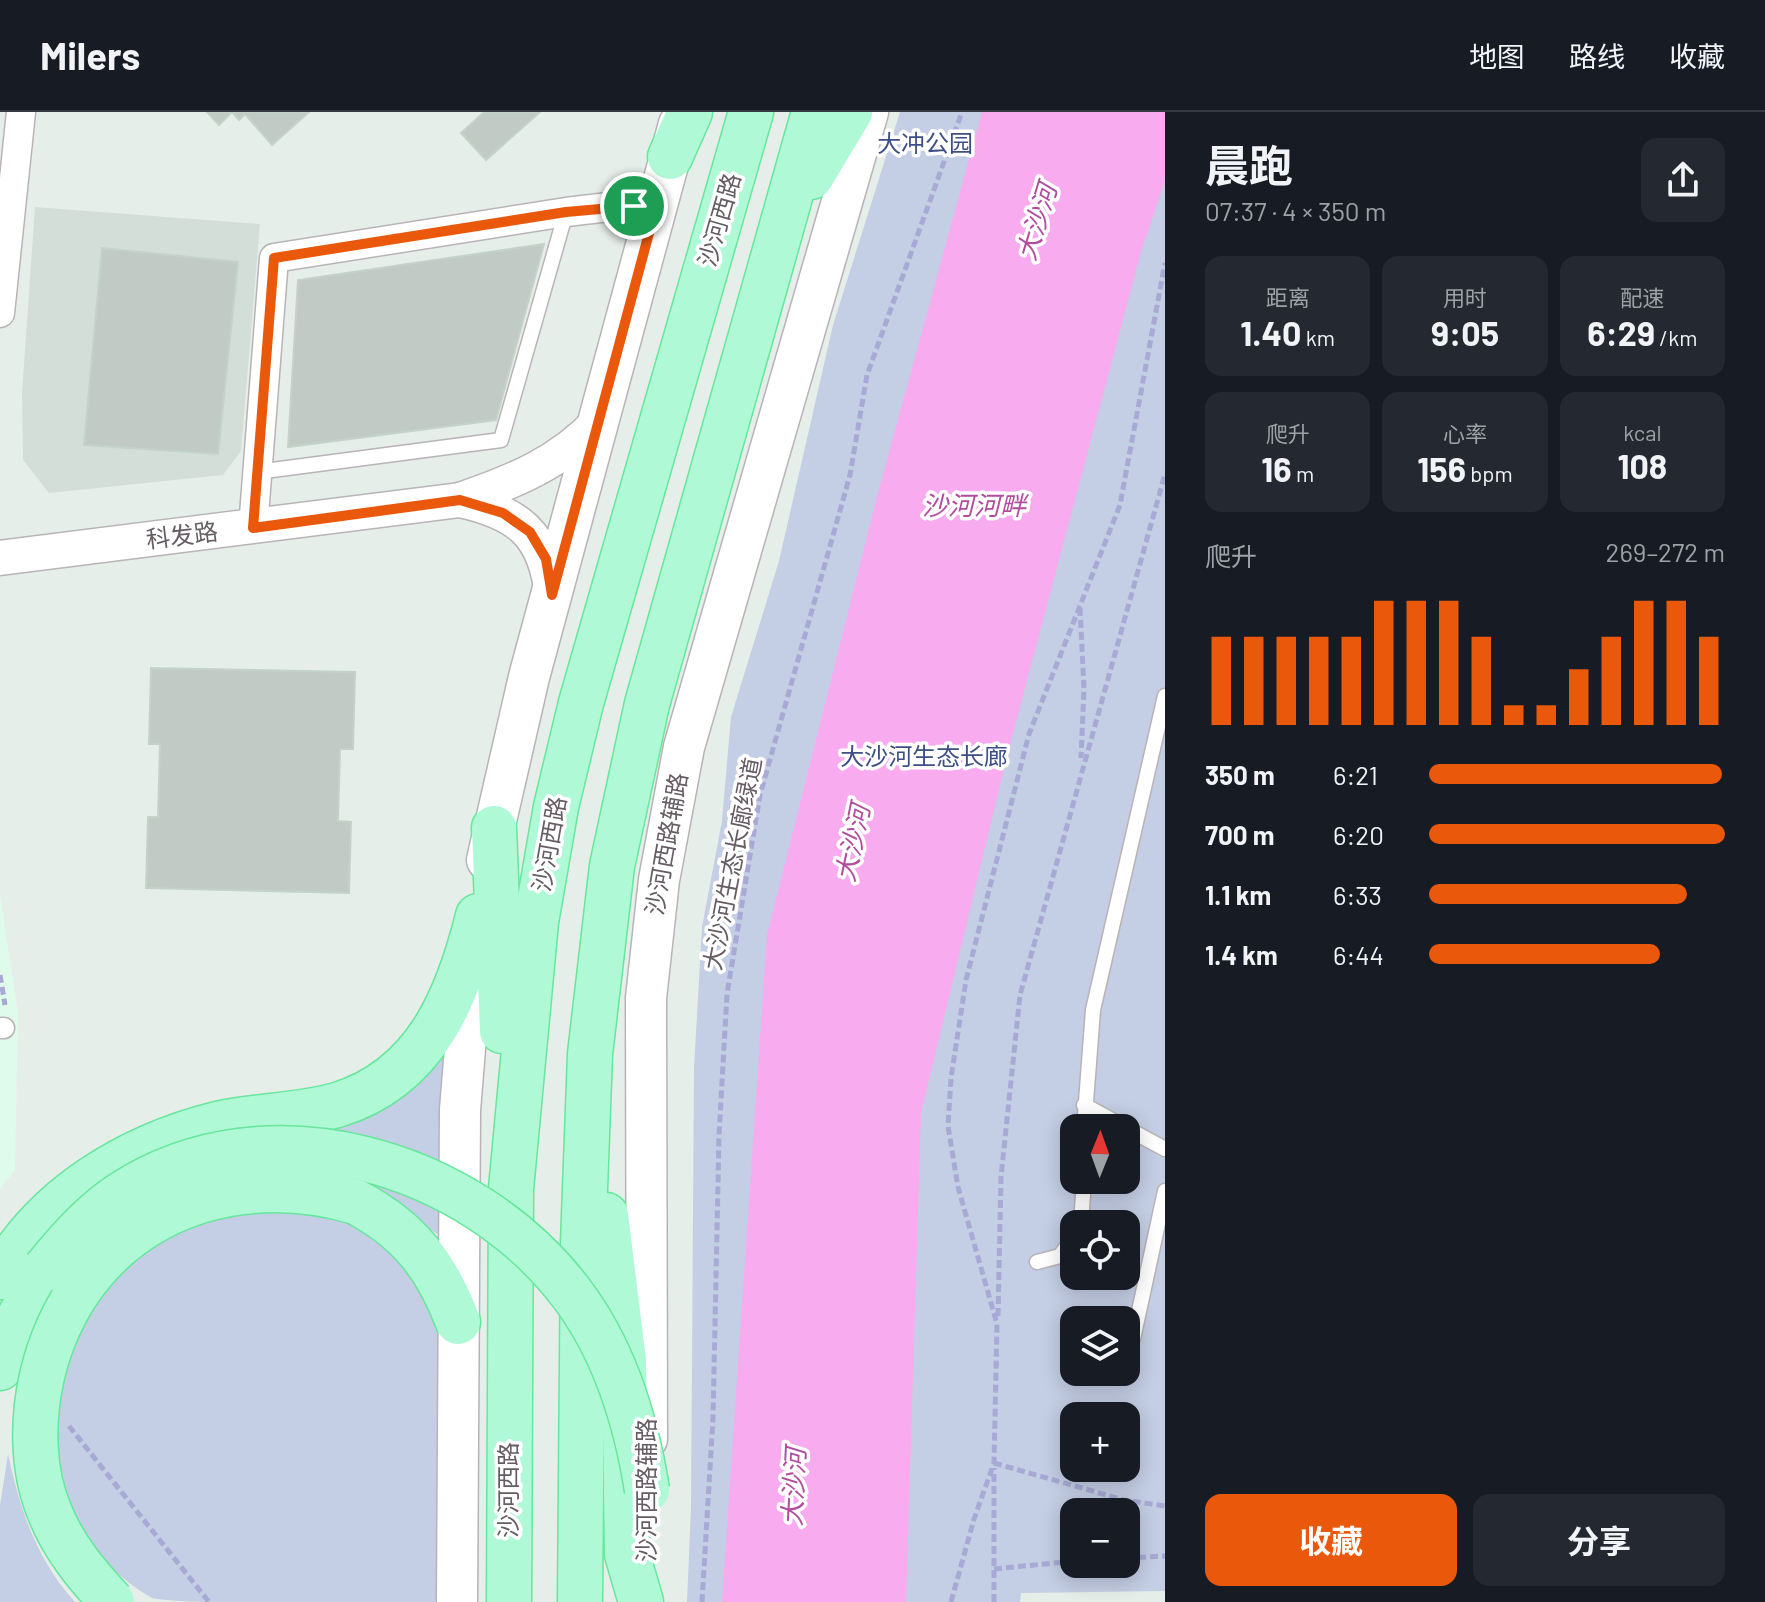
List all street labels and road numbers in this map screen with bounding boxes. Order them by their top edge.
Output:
street label: 沙河西路 [691,169,746,270]
street label: 科发路 [144,516,219,553]
street label: 大沙河生态长廊绿道 [697,755,766,972]
street label: 沙河西路辅路 [639,770,692,917]
street label: 沙河西路 [526,794,571,894]
street label: 沙河西路辅路 [631,1418,660,1562]
street label: 沙河西路 [493,1442,522,1538]

